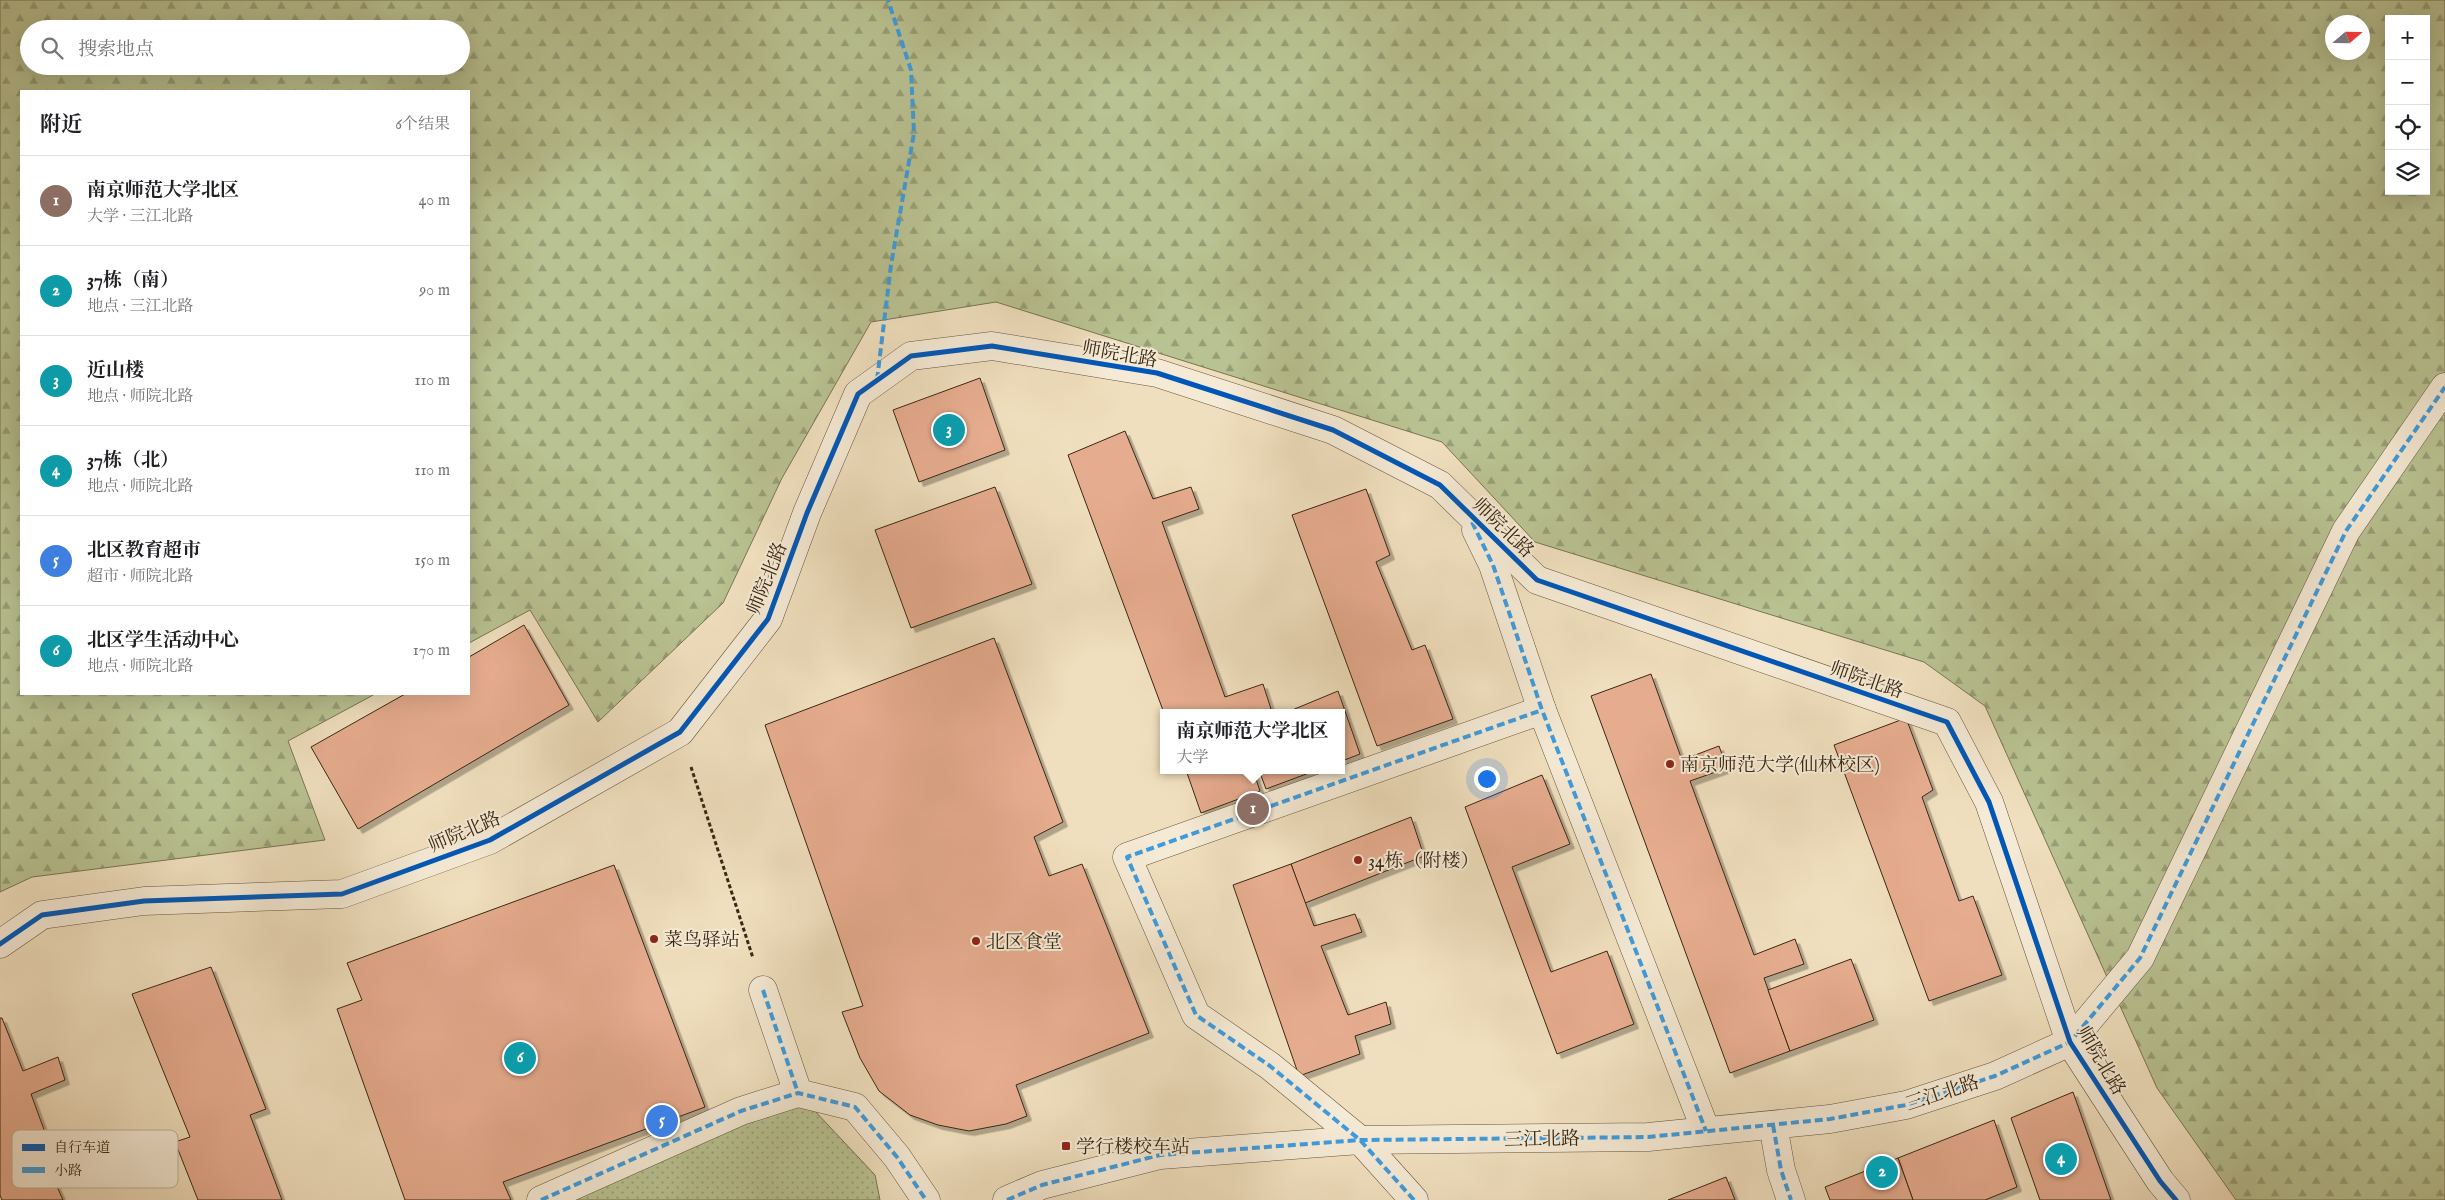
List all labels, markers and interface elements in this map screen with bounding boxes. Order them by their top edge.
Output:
north arrow [2325,15,2370,60]
map controls [2385,15,2430,195]
button: + [2385,15,2430,60]
search box [20,20,470,75]
icon: search [38,34,66,62]
text: 搜索地点 [78,38,154,62]
button: − [2385,60,2430,105]
button: locate [2385,105,2430,150]
text: 附近 [40,112,82,139]
text: 6个结果 [395,115,450,135]
button: layers [2385,150,2430,195]
text: 南京师范大学北区 [87,179,239,203]
text: 1 [53,191,59,211]
text: 40 m [418,191,450,211]
text: 大学 · 三江北路 [87,207,194,227]
text: 37栋（南） [87,269,179,293]
text: 2 [52,281,60,301]
text: 90 m [419,281,450,301]
text: 地点 · 三江北路 [87,297,194,317]
street label: 师院北路 [1080,337,1159,373]
text: 近山楼 [87,359,144,383]
text: 3 [53,371,59,391]
text: 110 m [414,371,450,391]
text: 地点 · 师院北路 [87,387,194,407]
pin: 3 [933,411,965,449]
text: 37栋（北） [87,449,179,473]
text: 4 [52,461,60,481]
text: 110 m [414,461,450,481]
text: 地点 · 师院北路 [87,477,194,497]
street label: 师院北路 [1467,493,1538,563]
text: 北区教育超市 [87,539,201,563]
street label: 师院北路 [742,539,793,618]
text: 5 [53,551,59,571]
text: 150 m [415,551,450,571]
text: 超市 · 师院北路 [87,567,194,587]
text: 北区学生活动中心 [87,629,239,653]
text: 6 [53,641,59,661]
text: 170 m [413,641,450,661]
text: 地点 · 师院北路 [87,657,194,677]
street label: 师院北路 [1827,657,1906,705]
popup [1160,709,1345,774]
text: 南京师范大学北区 [1176,720,1329,744]
text: 大学 [1176,748,1209,768]
place label: 南京师范大学(仙林校区) [1680,754,1880,778]
marker: 南京师范大学(仙林校区) [1664,758,1676,770]
your location [1474,766,1500,792]
pin: 1 [1237,790,1269,828]
street label: 师院北路 [425,807,504,859]
place label: 34栋（附楼） [1368,850,1479,874]
marker: 34栋（附楼） [1352,854,1364,866]
place label: 菜鸟驿站 [664,929,740,953]
place label: 北区食堂 [986,931,1062,955]
marker: 菜鸟驿站 [648,933,660,945]
marker: 北区食堂 [970,935,982,947]
street label: 师院北路 [2070,1022,2130,1100]
pin: 6 [504,1039,536,1077]
street label: 三江北路 [1903,1071,1982,1117]
pin: 5 [646,1102,678,1140]
street label: 三江北路 [1504,1127,1580,1153]
legend [12,1130,178,1188]
place label: 学行楼校车站 [1076,1136,1190,1160]
text: 自行车道 [54,1139,110,1157]
marker: 学行楼校车站 [1060,1140,1072,1152]
pin: 4 [2045,1140,2077,1178]
pin: 2 [1866,1153,1898,1191]
text: 小路 [54,1162,82,1180]

